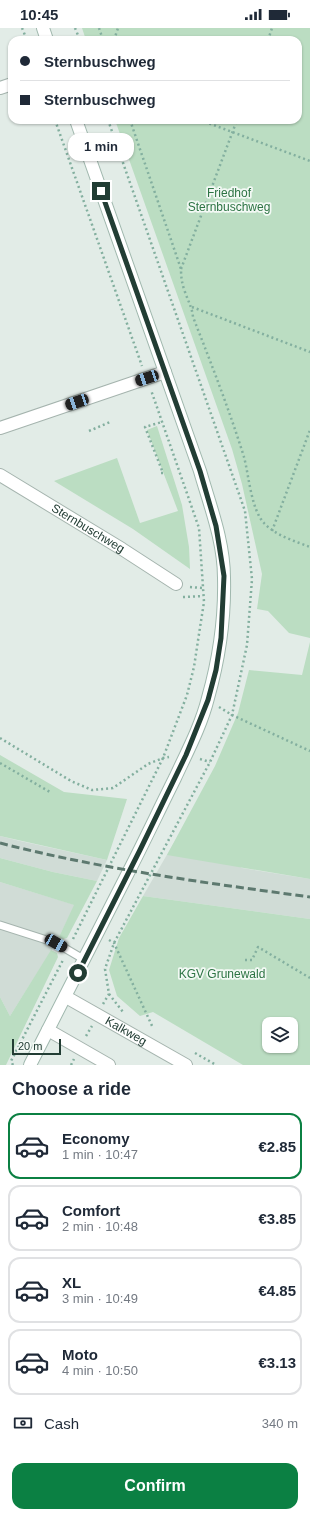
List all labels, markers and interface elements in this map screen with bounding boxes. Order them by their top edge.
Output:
text: 10:45 [20,6,58,23]
text: Sternbuschweg [44,53,156,70]
text: Sternbuschweg [44,91,156,108]
callout: 1 min [68,133,134,161]
text: 1 min [84,139,118,154]
route end [92,182,110,200]
park label: Friedhof Sternbuschweg [188,186,270,214]
car [134,369,160,387]
car [64,392,90,412]
street label: Sternbuschweg [49,501,127,556]
car [43,932,69,954]
route start [69,964,87,982]
park label: KGV Grunewald [179,967,265,981]
street label: Kalkweg [103,1014,149,1048]
map controls [262,1017,298,1053]
button: layers [262,1017,298,1053]
scale bar [12,1037,61,1056]
text: 20 m [18,1040,42,1052]
text: Choose a ride [12,1079,131,1099]
icon: car [14,1128,50,1164]
text: Economy [62,1130,130,1147]
text: €2.85 [258,1138,296,1155]
text: 1 min · 10:47 [62,1147,138,1162]
icon: car [14,1200,50,1236]
text: Comfort [62,1202,120,1219]
text: €3.85 [258,1210,296,1227]
text: 2 min · 10:48 [62,1219,138,1234]
icon: car [14,1272,50,1308]
text: XL [62,1274,81,1291]
text: €4.85 [258,1282,296,1299]
text: 3 min · 10:49 [62,1291,138,1306]
icon: car [14,1344,50,1380]
text: Moto [62,1346,98,1363]
text: €3.13 [258,1354,296,1371]
text: 4 min · 10:50 [62,1363,138,1378]
icon: cash [12,1412,34,1434]
text: Cash [44,1415,79,1432]
text: 340 m [262,1416,298,1431]
button: Confirm [12,1463,298,1509]

